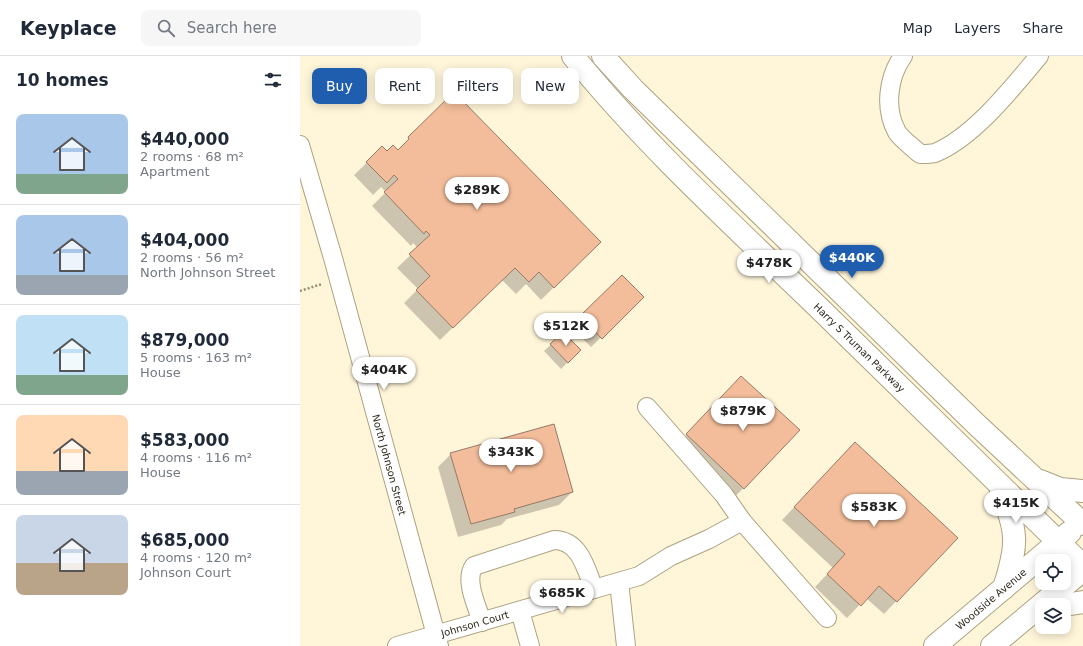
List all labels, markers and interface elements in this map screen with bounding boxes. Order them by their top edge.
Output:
search box [141,10,421,46]
text: Keyplace [20,17,117,39]
icon: search [155,17,177,39]
text: Search here [187,19,277,37]
text: Map [903,20,932,36]
text: Layers [954,20,1001,36]
text: Share [1023,20,1063,36]
chip: Buy [312,68,367,104]
chip: Rent [375,68,435,104]
chip: Filters [443,68,513,104]
chip: New [521,68,579,104]
icon: filters [262,69,284,91]
text: 10 homes [16,70,109,90]
text: $440,000 [140,129,229,149]
icon: home [48,130,96,178]
text: 2 rooms · 68 m² [140,149,244,164]
text: Apartment [140,164,210,179]
pin: $289K [449,177,505,211]
text: $289K [454,182,500,197]
text: $404,000 [140,230,229,250]
icon: home [48,231,96,279]
pin: $440K [824,245,880,279]
text: 2 rooms · 56 m² [140,250,244,265]
pin: $478K [741,250,797,284]
text: $440K [829,250,875,265]
text: $478K [746,255,792,270]
text: North Johnson Street [140,265,275,280]
street label: Harry S Truman Parkway [812,301,908,394]
pin: $512K [538,313,594,347]
text: $512K [543,318,589,333]
text: $879,000 [140,330,229,350]
icon: home [48,331,96,379]
text: 5 rooms · 163 m² [140,350,252,365]
pin: $404K [356,357,412,391]
text: $404K [361,362,407,377]
text: House [140,365,181,380]
pin: $879K [715,398,771,432]
text: $879K [720,403,766,418]
street label: North Johnson Street [370,413,409,517]
text: $583,000 [140,430,229,450]
icon: home [48,431,96,479]
pin: $343K [483,439,539,473]
text: $343K [488,444,534,459]
text: 4 rooms · 116 m² [140,450,252,465]
text: House [140,465,181,480]
pin: $415K [988,490,1044,524]
pin: $583K [846,494,902,528]
text: $415K [993,495,1039,510]
text: $583K [851,499,897,514]
text: $685,000 [140,530,229,550]
icon: home [48,531,96,579]
text: 4 rooms · 120 m² [140,550,252,565]
map controls [1035,554,1071,634]
button: locate [1035,554,1071,590]
text: Johnson Court [140,565,231,580]
street label: Woodside Avenue [953,566,1028,632]
pin: $685K [534,580,590,614]
text: $685K [539,585,585,600]
button: layers [1035,598,1071,634]
street label: Johnson Court [439,608,510,639]

